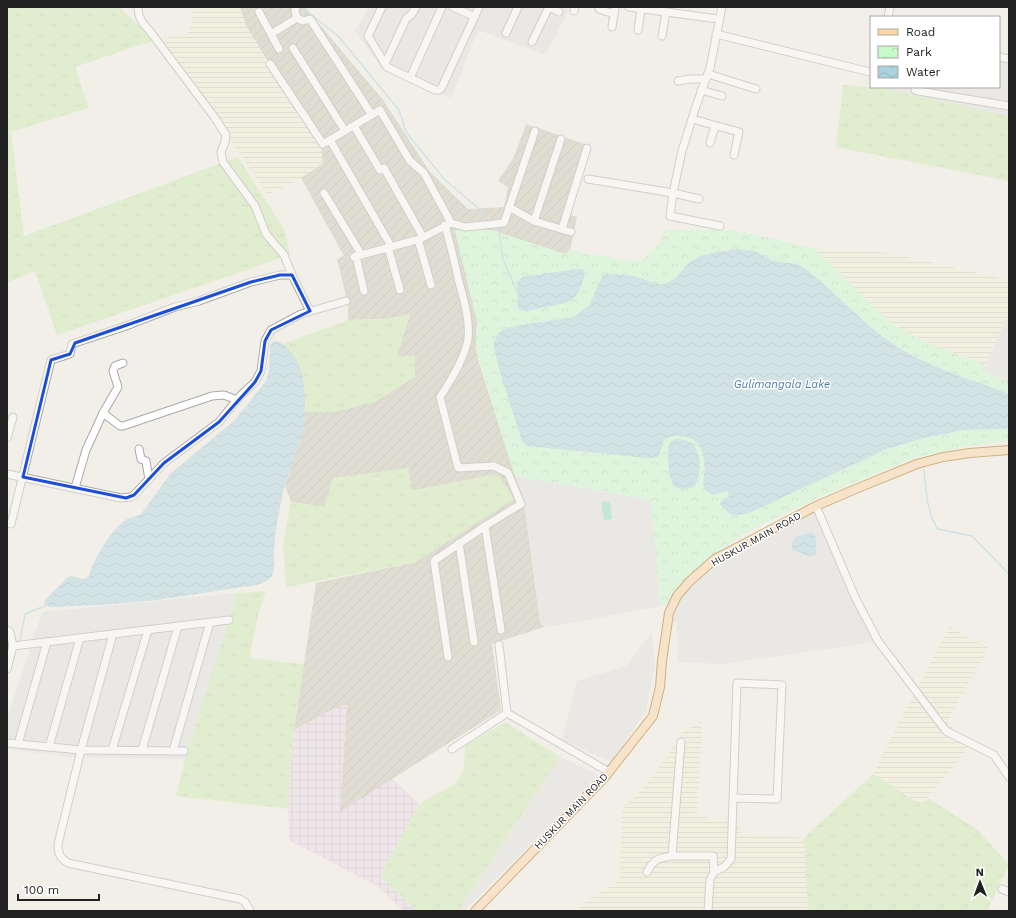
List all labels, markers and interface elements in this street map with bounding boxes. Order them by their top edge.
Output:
legend [870,16,1000,88]
text: Road [906,25,935,39]
text: Park [906,45,932,59]
text: Water [906,65,941,79]
water label: Gulimangala Lake [734,378,830,391]
street label: HUSKUR MAIN ROAD [709,510,803,568]
street label: HUSKUR MAIN ROAD [532,771,610,851]
north arrow [960,862,1000,902]
text: N [976,866,984,879]
scale bar [18,876,99,902]
text: 100 m [24,883,59,897]

